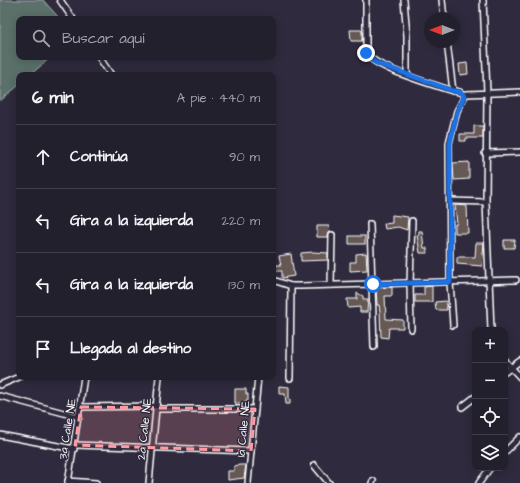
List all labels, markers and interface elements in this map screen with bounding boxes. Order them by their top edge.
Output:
north arrow [424,12,460,48]
search box [16,16,276,60]
icon: search [30,27,52,49]
text: Buscar aquí [62,28,144,49]
route end [357,44,375,62]
text: 6 min [32,86,74,110]
text: A pie · 440 m [177,89,260,107]
icon: ahead [32,146,54,168]
text: Continúa [70,146,128,167]
text: 90 m [229,148,260,166]
icon: left [32,210,54,232]
text: Gira a la izquierda [70,210,193,231]
text: 220 m [222,212,260,230]
icon: left [32,274,54,296]
text: Gira a la izquierda [70,274,193,295]
route start [364,275,382,293]
text: 130 m [228,276,260,294]
map controls [472,327,508,471]
button: + [472,327,508,363]
icon: arrive [32,338,54,360]
text: Llegada al destino [70,338,191,359]
button: − [472,363,508,399]
street label: 3a Calle NE [54,397,81,461]
street label: 2a Calle NE [133,397,156,461]
button: locate [472,399,508,435]
street label: 1a Calle NE [233,400,254,458]
button: layers [472,435,508,471]

